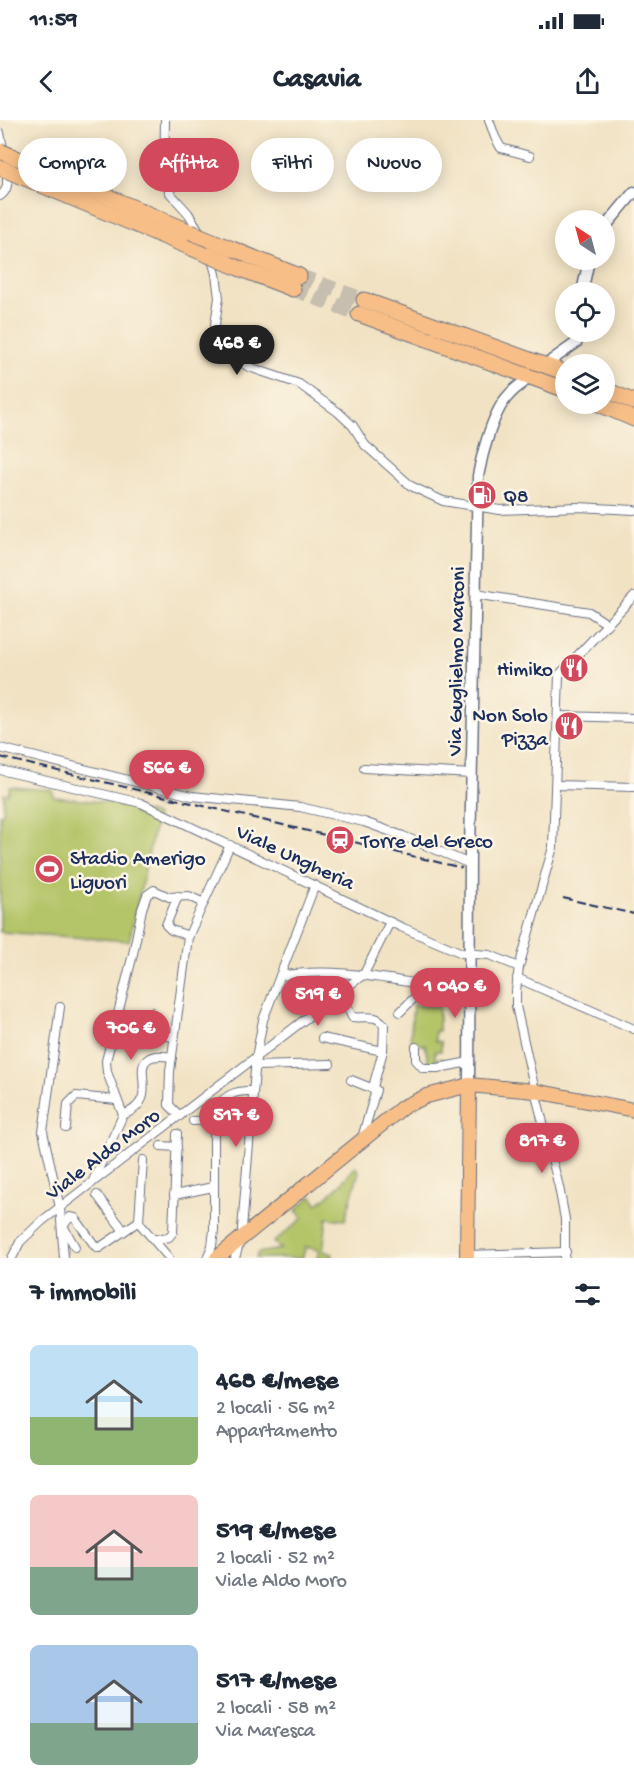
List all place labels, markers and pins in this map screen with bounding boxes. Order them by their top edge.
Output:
pin: 468 € [195,325,279,376]
fuel station icon: Q8 [466,479,498,511]
place label: Q8 [503,486,529,511]
restaurant icon: Himiko [558,652,590,684]
place label: Himiko [497,659,553,684]
place label: Non Solo Pizza [472,705,549,754]
restaurant icon: Non Solo Pizza [553,710,585,742]
pin: 566 € [125,750,209,801]
station icon: Torre del Greco [324,824,356,856]
place label: Torre del Greco [360,831,493,856]
place label: Stadio Amerigo Liguori [70,848,206,897]
sports icon: Stadio Amerigo Liguori [33,853,65,885]
pin: 1 040 € [400,968,510,1019]
pin: 519 € [276,976,360,1027]
pin: 706 € [89,1010,173,1061]
pin: 517 € [194,1097,278,1148]
pin: 817 € [500,1123,584,1174]

